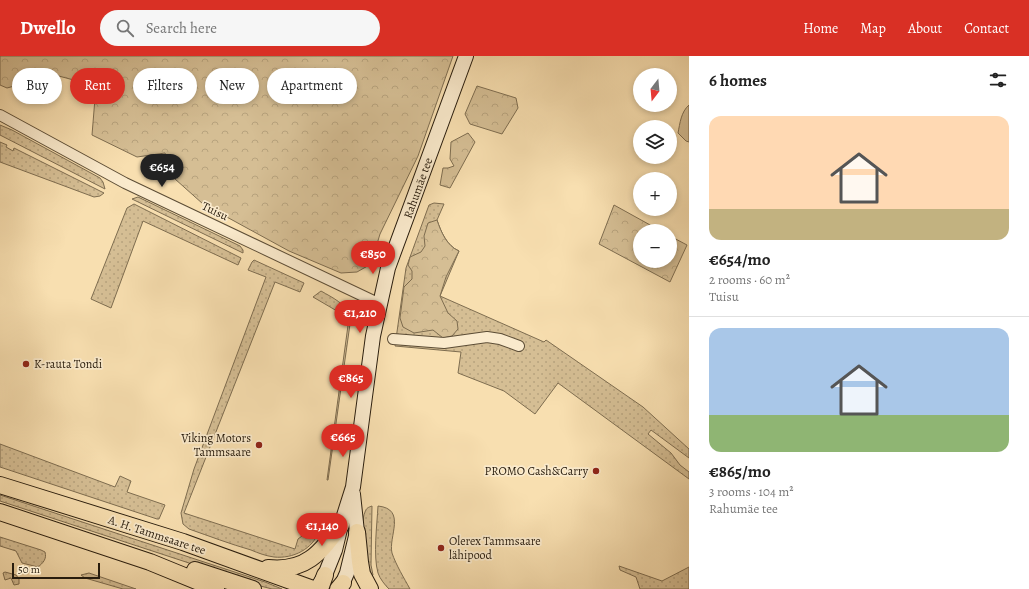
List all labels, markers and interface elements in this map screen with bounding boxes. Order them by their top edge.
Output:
search box [100,10,380,46]
text: Dwello [20,15,76,41]
icon: search [114,17,136,39]
text: Search here [146,18,217,38]
text: Home [803,19,838,38]
text: Map [860,19,886,38]
text: About [908,19,942,38]
text: Contact [964,19,1009,38]
chip: Buy [12,68,62,104]
chip: Rent [70,68,125,104]
chip: Filters [133,68,197,104]
chip: New [205,68,259,104]
chip: Apartment [267,68,357,104]
north arrow [633,68,677,112]
map controls [633,68,677,268]
text: 6 homes [709,69,767,92]
icon: filters [987,69,1009,91]
button: layers [633,120,677,164]
icon: home [823,142,895,214]
pin: €654 [138,154,186,188]
street label: Rahumäe tee [400,155,436,221]
text: €654 [149,158,175,175]
button: + [633,172,677,216]
street label: Tuisu [199,198,231,224]
button: − [633,224,677,268]
pin: €850 [349,241,397,275]
text: €850 [360,245,386,262]
text: €654/mo [709,248,771,271]
text: 2 rooms · 60 m² [709,271,790,288]
text: Tuisu [709,288,739,305]
pin: €1,210 [327,300,393,334]
text: €1,210 [343,304,377,321]
icon: home [823,354,895,426]
place label: K-rauta Tondi [34,356,102,372]
marker: K-rauta Tondi [21,359,31,369]
pin: €865 [327,365,375,399]
text: €865 [338,369,364,386]
pin: €665 [319,424,367,458]
text: €665 [330,428,356,445]
place label: Viking Motors Tammsaare [180,430,251,460]
marker: Viking Motors Tammsaare [254,440,264,450]
text: €865/mo [709,460,771,483]
place label: PROMO Cash&Carry [485,463,589,479]
marker: PROMO Cash&Carry [591,466,601,476]
text: 3 rooms · 104 m² [709,483,793,500]
text: Rahumäe tee [709,500,778,517]
street label: A. H. Tammsaare tee [105,511,208,558]
pin: €1,140 [289,513,355,547]
text: €1,140 [306,517,338,534]
place label: Olerex Tammsaare lähipood [449,533,541,563]
marker: Olerex Tammsaare lähipood [436,543,446,553]
scale bar [12,561,100,580]
text: 50 m [18,562,40,577]

